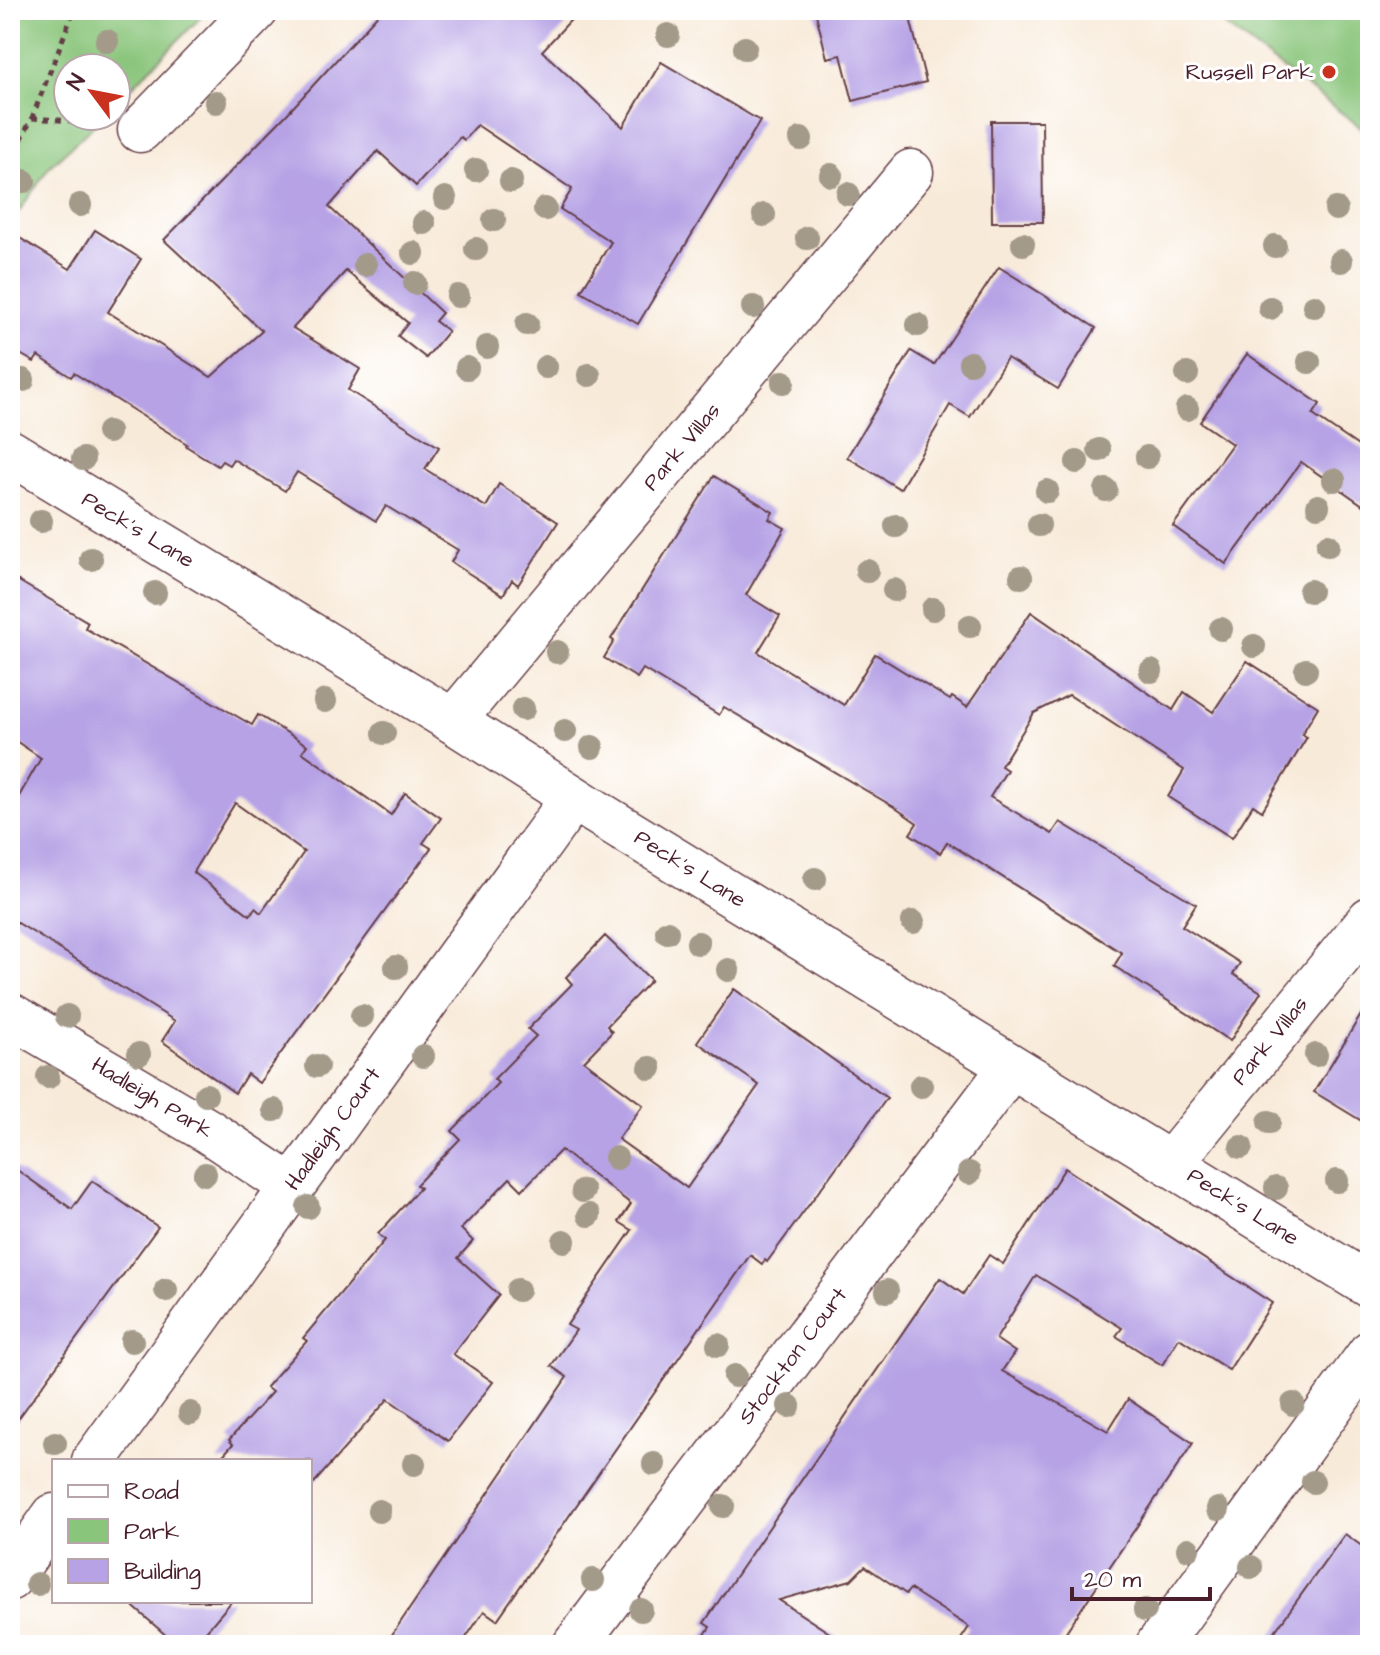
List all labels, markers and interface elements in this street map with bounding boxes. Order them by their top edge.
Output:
north arrow [52,52,132,132]
place label: Russell Park [1186,57,1313,88]
marker: Russell Park [1320,63,1338,81]
text: N [60,68,93,96]
street label: Park Villas [636,396,728,498]
street label: Peck's Lane [76,484,200,576]
street label: Peck's Lane [628,822,752,916]
street label: Park Villas [1225,990,1315,1092]
street label: Hadleigh Park [85,1050,219,1148]
street label: Hadleigh Court [278,1061,389,1198]
street label: Peck's Lane [1181,1160,1305,1254]
street label: Stockton Court [731,1281,855,1431]
legend [52,1459,312,1603]
text: Road [124,1475,179,1509]
text: Park [124,1515,180,1549]
scale bar [1072,1551,1210,1601]
text: Building [124,1555,201,1590]
text: 20 m [1084,1563,1141,1597]

